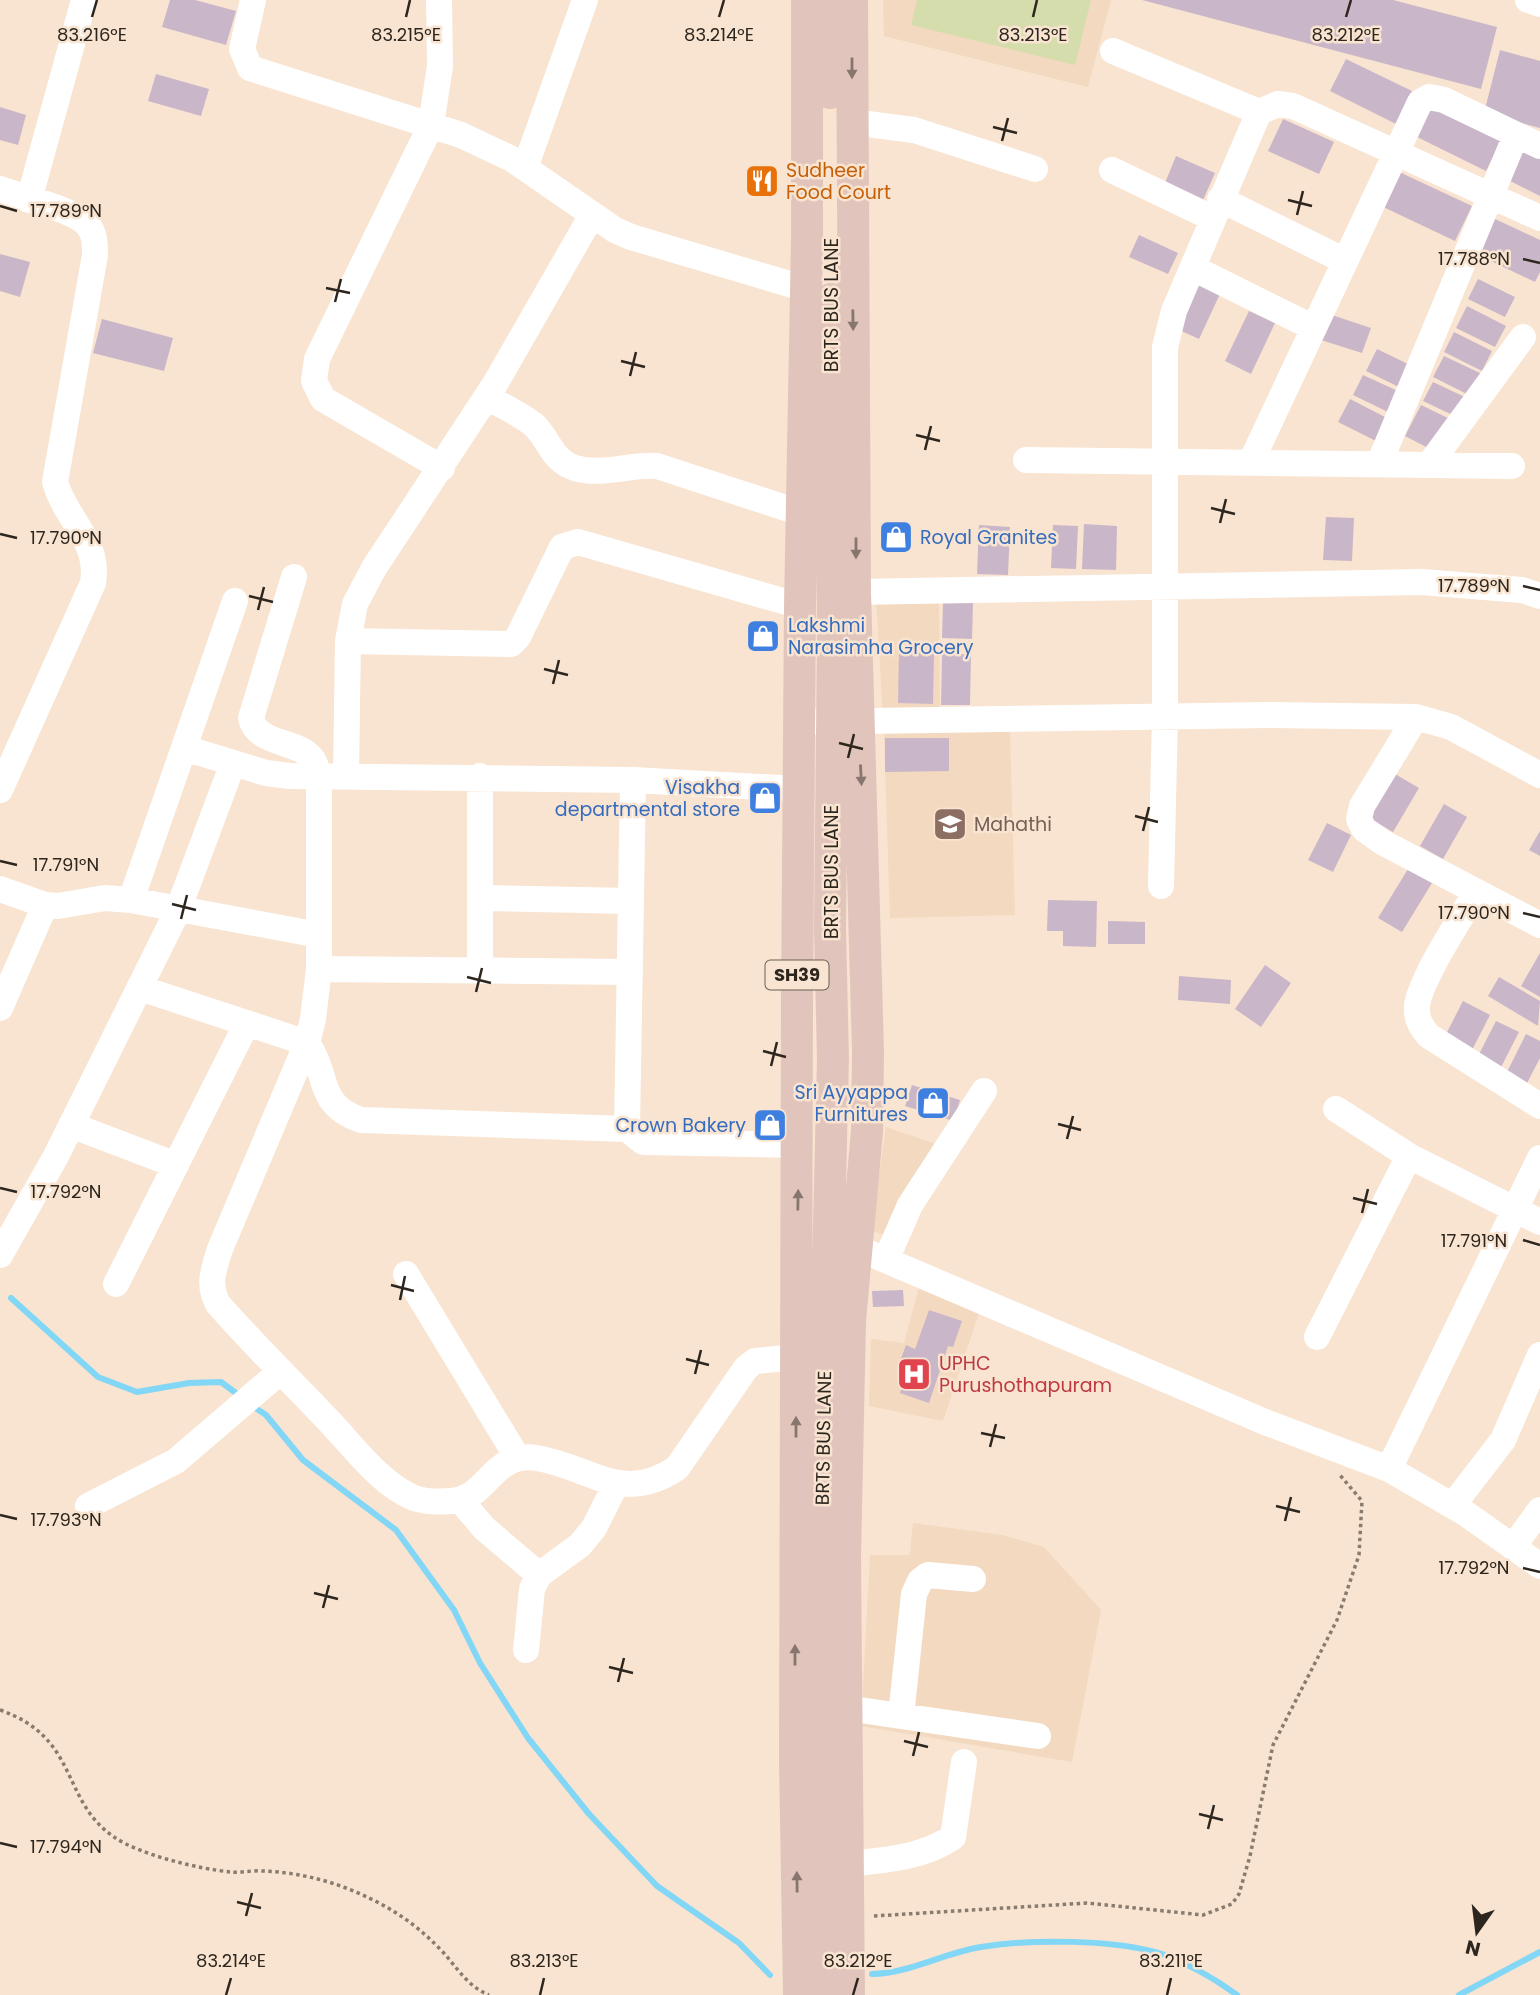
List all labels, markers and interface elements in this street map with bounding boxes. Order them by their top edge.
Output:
text: 83.216°E [57,22,127,47]
text: 83.215°E [371,22,441,47]
text: 83.214°E [684,22,754,47]
text: 83.213°E [998,22,1068,47]
text: 83.212°E [1312,22,1380,47]
one-way arrow [846,57,858,79]
place label: Sudheer Food Court [786,157,891,206]
restaurant icon: Sudheer Food Court [743,162,781,200]
text: 17.789°N [30,198,102,223]
street label: BRTS BUS LANE [818,238,845,372]
text: 17.788°N [1438,246,1510,271]
one-way arrow [847,309,859,331]
shop icon: Royal Granites [877,518,915,556]
place label: Royal Granites [920,524,1057,551]
text: 17.790°N [30,525,102,550]
one-way arrow [850,537,862,559]
text: 17.789°N [1438,573,1510,598]
place label: Lakshmi Narasimha Grocery [788,612,974,661]
shop icon: Lakshmi Narasimha Grocery [744,617,782,655]
one-way arrow [856,764,867,786]
place label: Visakha departmental store [555,774,740,823]
shop icon: Visakha departmental store [746,779,784,817]
street label: BRTS BUS LANE [818,805,845,939]
school or university icon: Mahathi [931,805,969,843]
place label: Mahathi [974,811,1052,838]
text: 17.791°N [33,852,99,877]
text: 17.790°N [1438,900,1510,925]
road number: SH39 [766,960,828,990]
place label: Sri Ayyappa Furnitures [794,1079,908,1128]
shop icon: Sri Ayyappa Furnitures [914,1084,952,1122]
shop icon: Crown Bakery [751,1106,789,1144]
place label: Crown Bakery [615,1112,746,1139]
text: 17.792°N [31,1179,101,1204]
one-way arrow [793,1189,804,1211]
text: 17.791°N [1441,1228,1507,1253]
place label: UPHC Purushothapuram [939,1350,1112,1399]
hospital icon: UPHC Purushothapuram [895,1355,933,1393]
street label: BRTS BUS LANE [809,1371,838,1505]
one-way arrow [790,1416,802,1438]
text: 17.793°N [30,1507,102,1532]
text: 17.792°N [1439,1555,1509,1580]
one-way arrow [789,1644,801,1666]
text: 17.794°N [30,1834,102,1859]
one-way arrow [791,1871,803,1893]
north arrow [1442,1897,1512,1967]
text: N [1463,1933,1483,1963]
text: 83.214°E [196,1948,266,1973]
text: 83.213°E [509,1948,579,1973]
text: 83.212°E [824,1948,892,1973]
text: 83.211°E [1139,1948,1203,1973]

